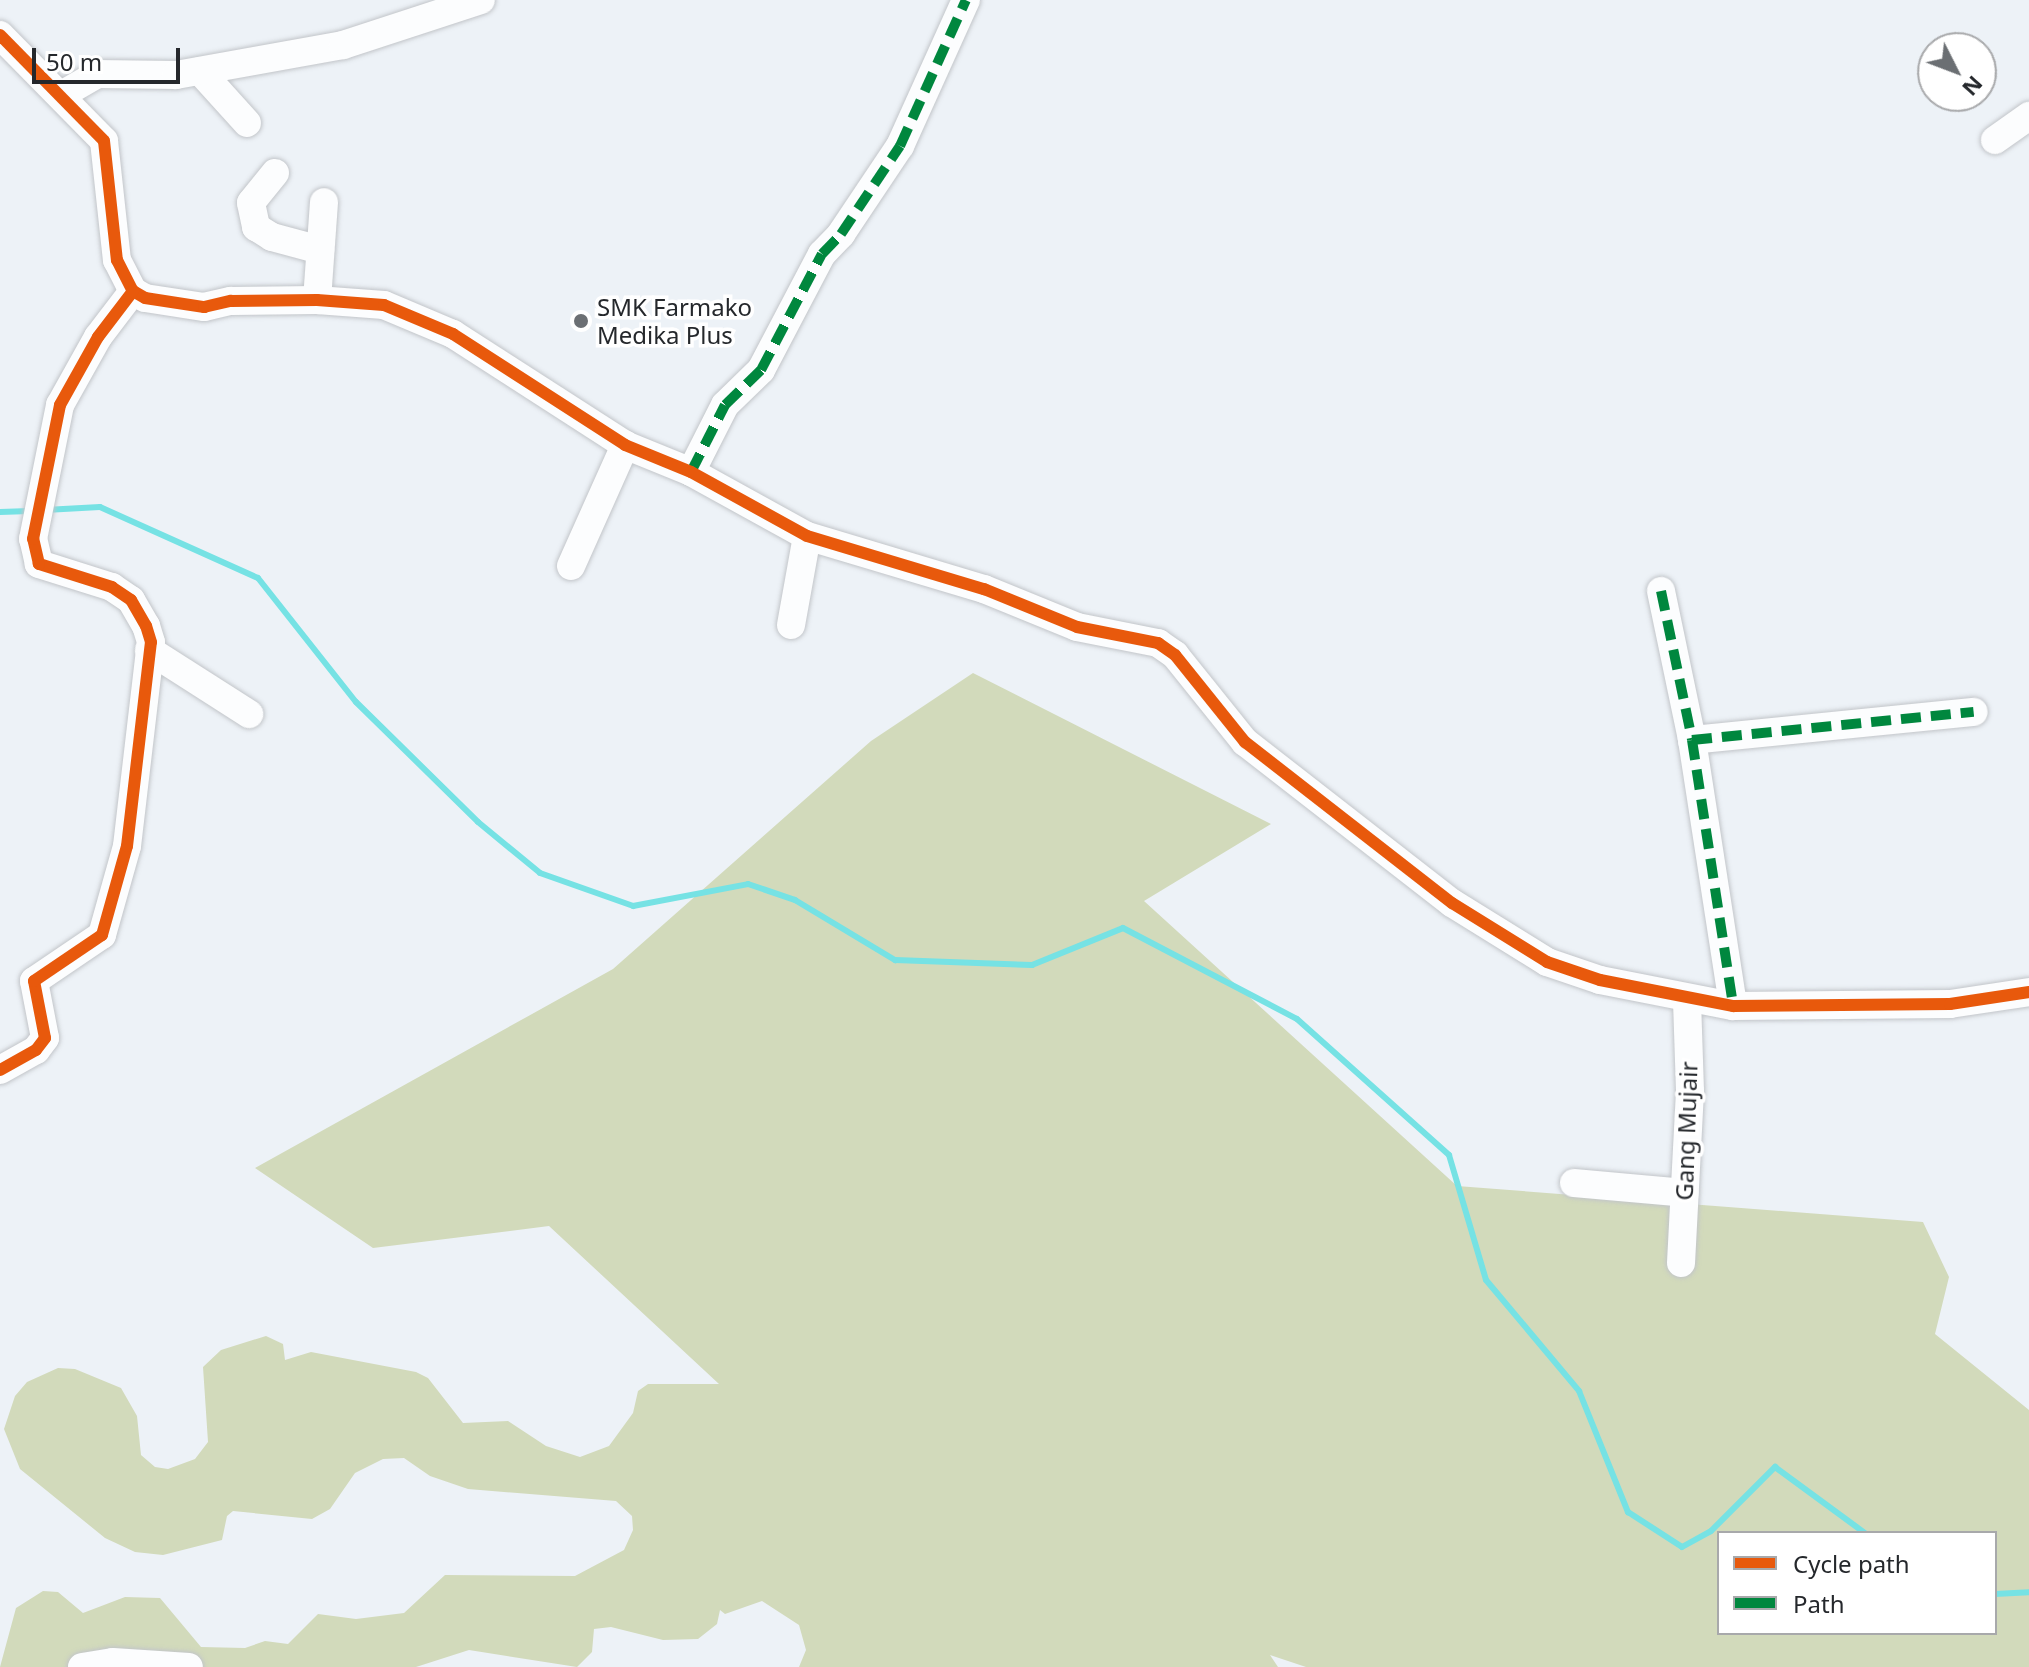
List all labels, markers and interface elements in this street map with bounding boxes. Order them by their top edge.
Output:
scale bar [36,32,184,82]
north arrow [1917,32,1997,112]
text: 50 m [46,45,102,78]
text: N [1956,70,1990,103]
place label: SMK Farmako Medika Plus [597,293,752,349]
marker: SMK Farmako Medika Plus [572,312,590,330]
street label: Gang Mujair [1669,1061,1703,1201]
legend [1717,1531,1997,1635]
text: Cycle path [1793,1547,1910,1580]
text: Path [1793,1587,1844,1620]

